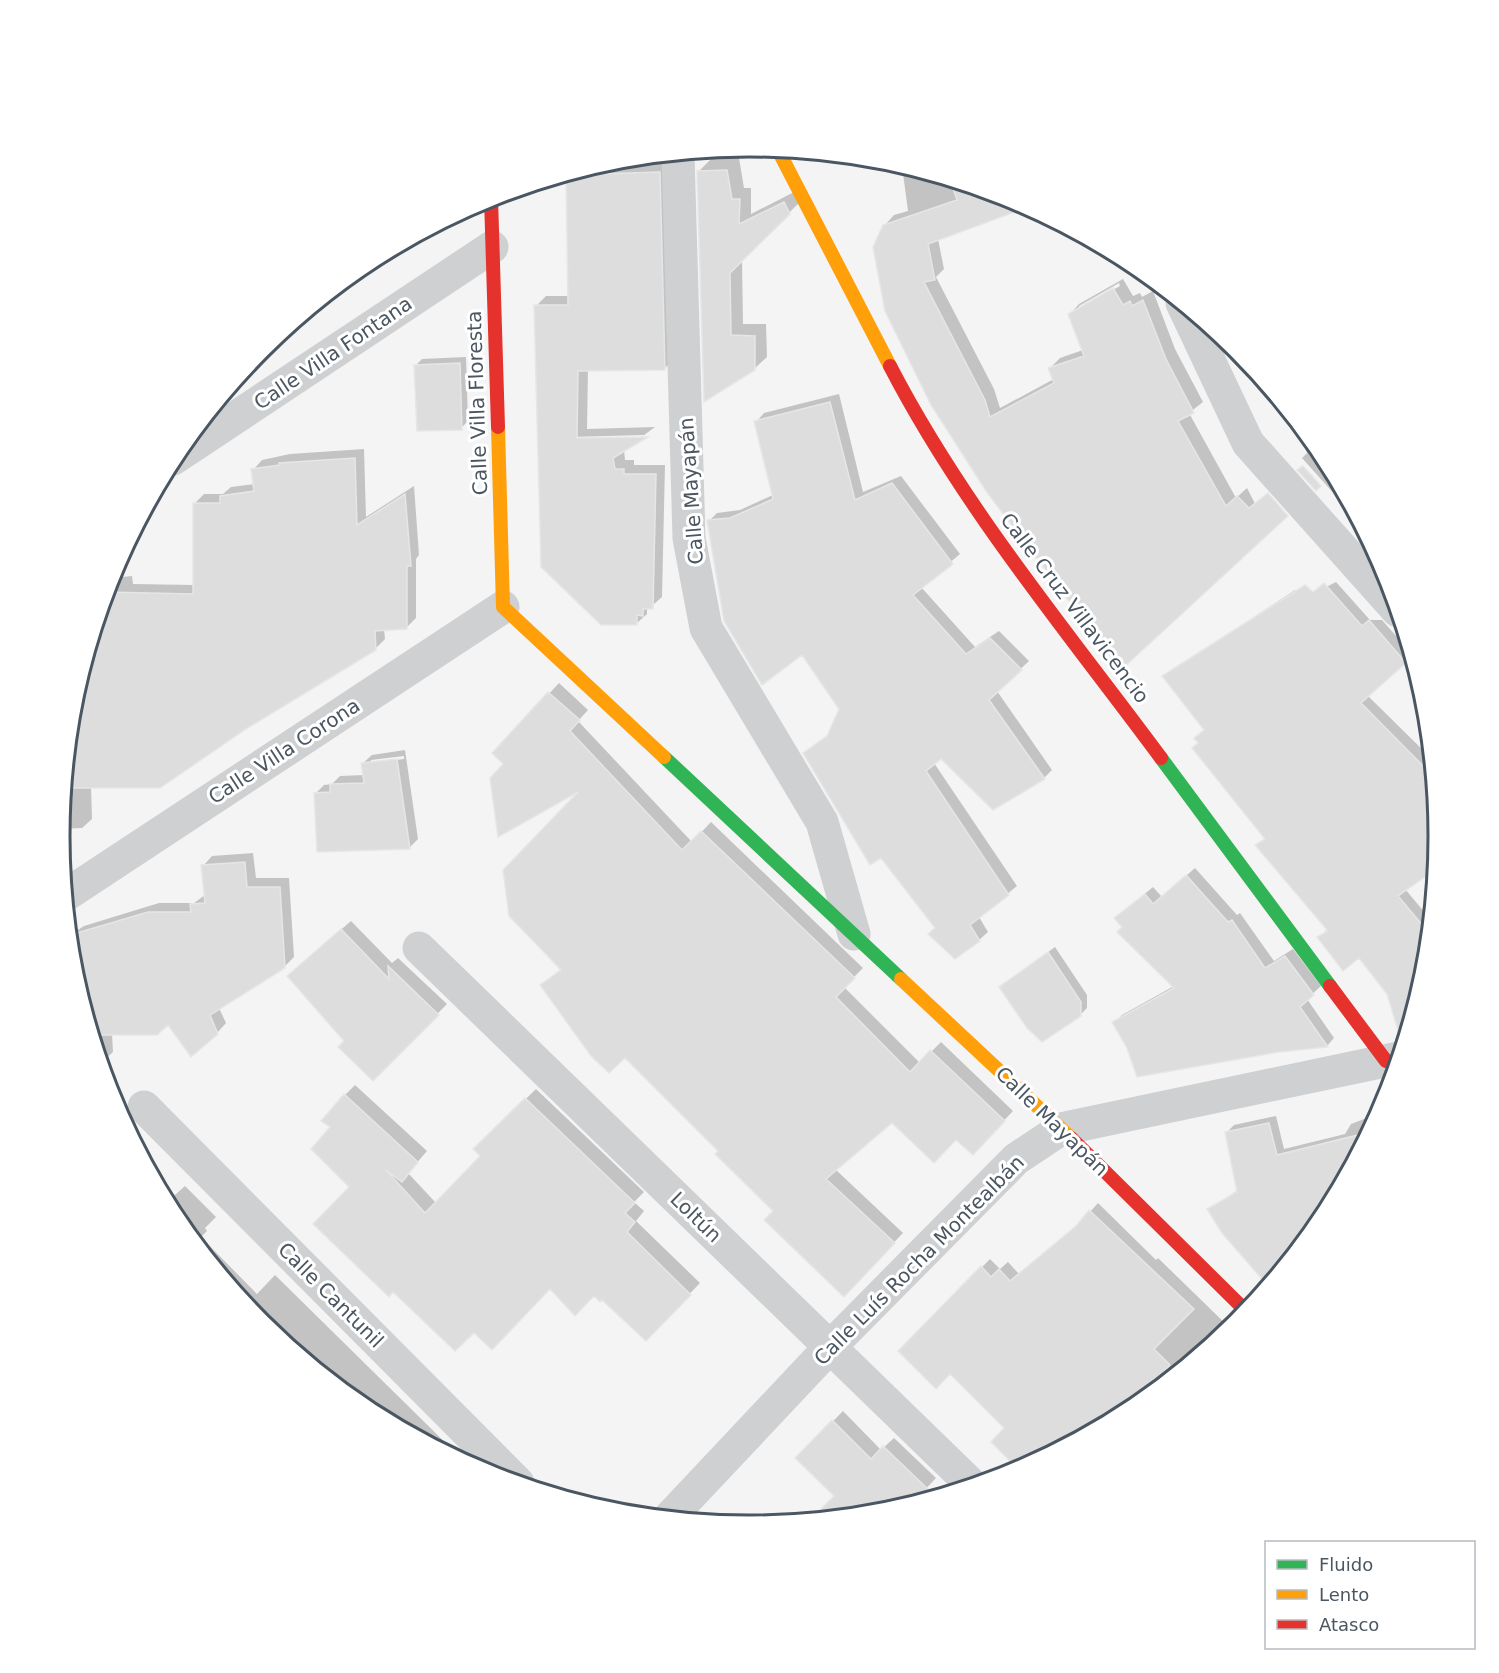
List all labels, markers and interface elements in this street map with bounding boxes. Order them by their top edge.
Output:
street label: Calle Villa Fontana [249,291,417,415]
street label: Calle Villa Floresta [462,310,492,496]
street label: Calle Mayapán [674,417,708,565]
street label: Calle Cruz Villavicencio [996,508,1154,708]
street label: Calle Villa Corona [204,693,364,809]
street label: Calle Mayapán [991,1061,1113,1181]
street label: Calle Luís Rocha Montealbán [809,1150,1029,1370]
street label: Loltún [665,1187,727,1247]
street label: Calle Cantunil [273,1237,389,1353]
legend [1265,1541,1475,1649]
text: Fluido [1319,1554,1373,1575]
text: Lento [1319,1584,1369,1605]
text: Atasco [1319,1614,1379,1635]

